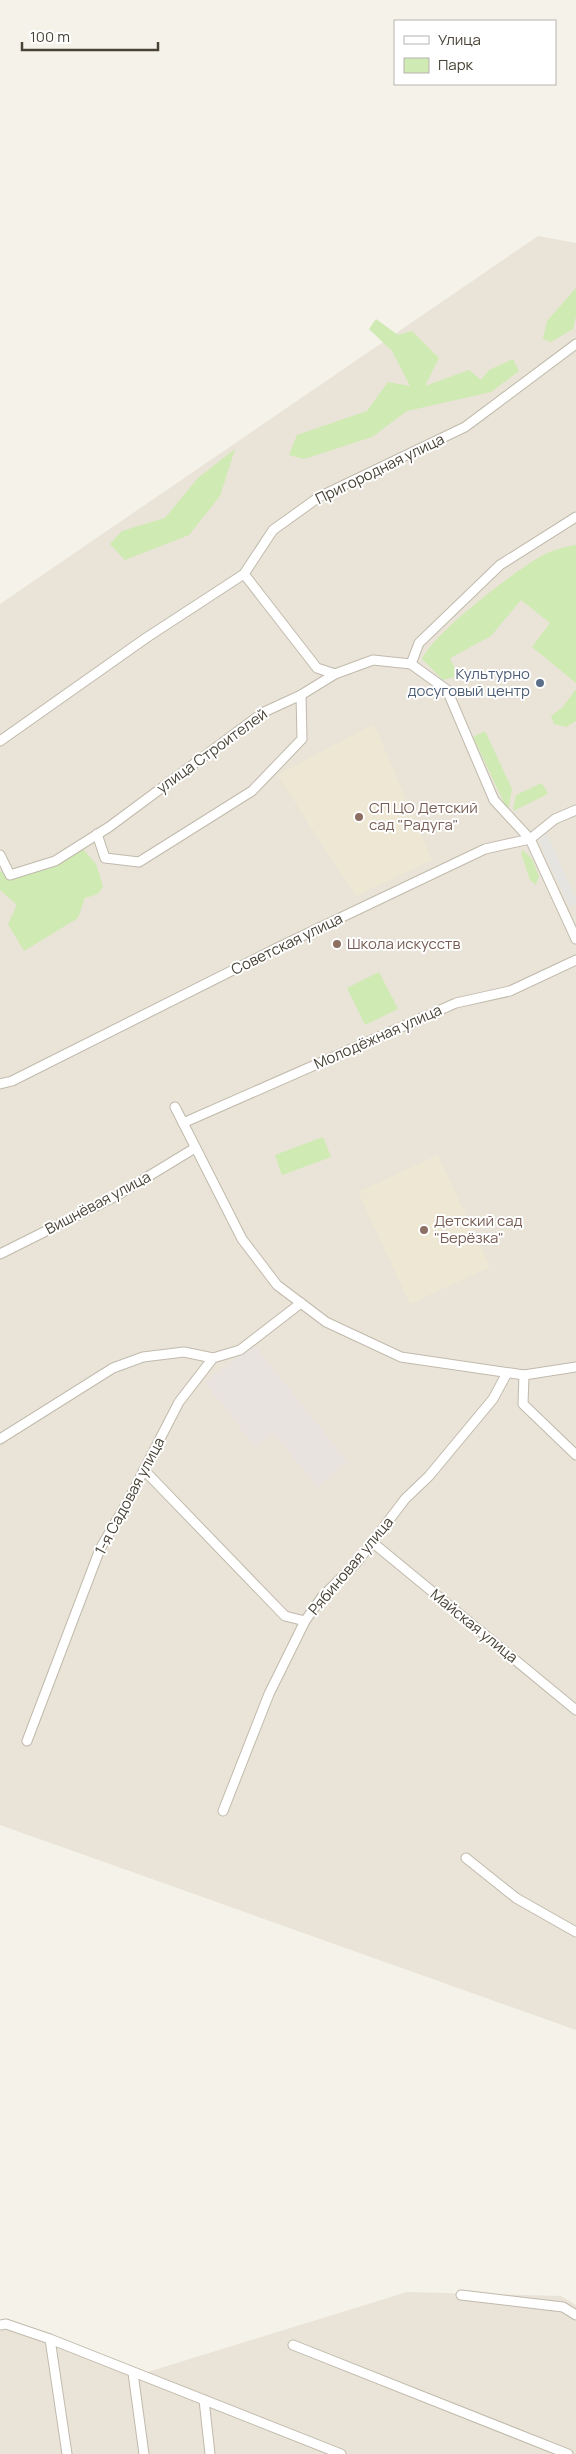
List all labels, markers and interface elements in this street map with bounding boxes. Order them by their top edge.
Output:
scale bar [22,20,159,52]
legend [394,20,556,85]
text: 100 m [30,26,70,47]
text: Улица [438,29,481,50]
text: Парк [438,54,474,75]
street label: Пригородная улица [312,428,448,509]
place label: Культурно досуговый центр [408,663,530,701]
marker: Культурно досуговый центр [534,677,546,689]
street label: улица Строителей [152,703,271,798]
place label: СП ЦО Детский сад "Радуга" [369,797,478,835]
marker: СП ЦО Детский сад "Радуга" [353,811,365,823]
street label: Советская улица [228,907,346,980]
place label: Школа искусств [347,933,460,954]
marker: Школа искусств [331,938,343,950]
street label: Молодёжная улица [311,999,445,1074]
street label: Вишнёвая улица [41,1166,154,1239]
place label: Детский сад "Берёзка" [434,1210,523,1248]
marker: Детский сад "Берёзка" [418,1224,430,1236]
street label: 1-я Садовая улица [90,1433,169,1558]
street label: Рябиновая улица [303,1512,398,1619]
street label: Майская улица [426,1584,523,1668]

